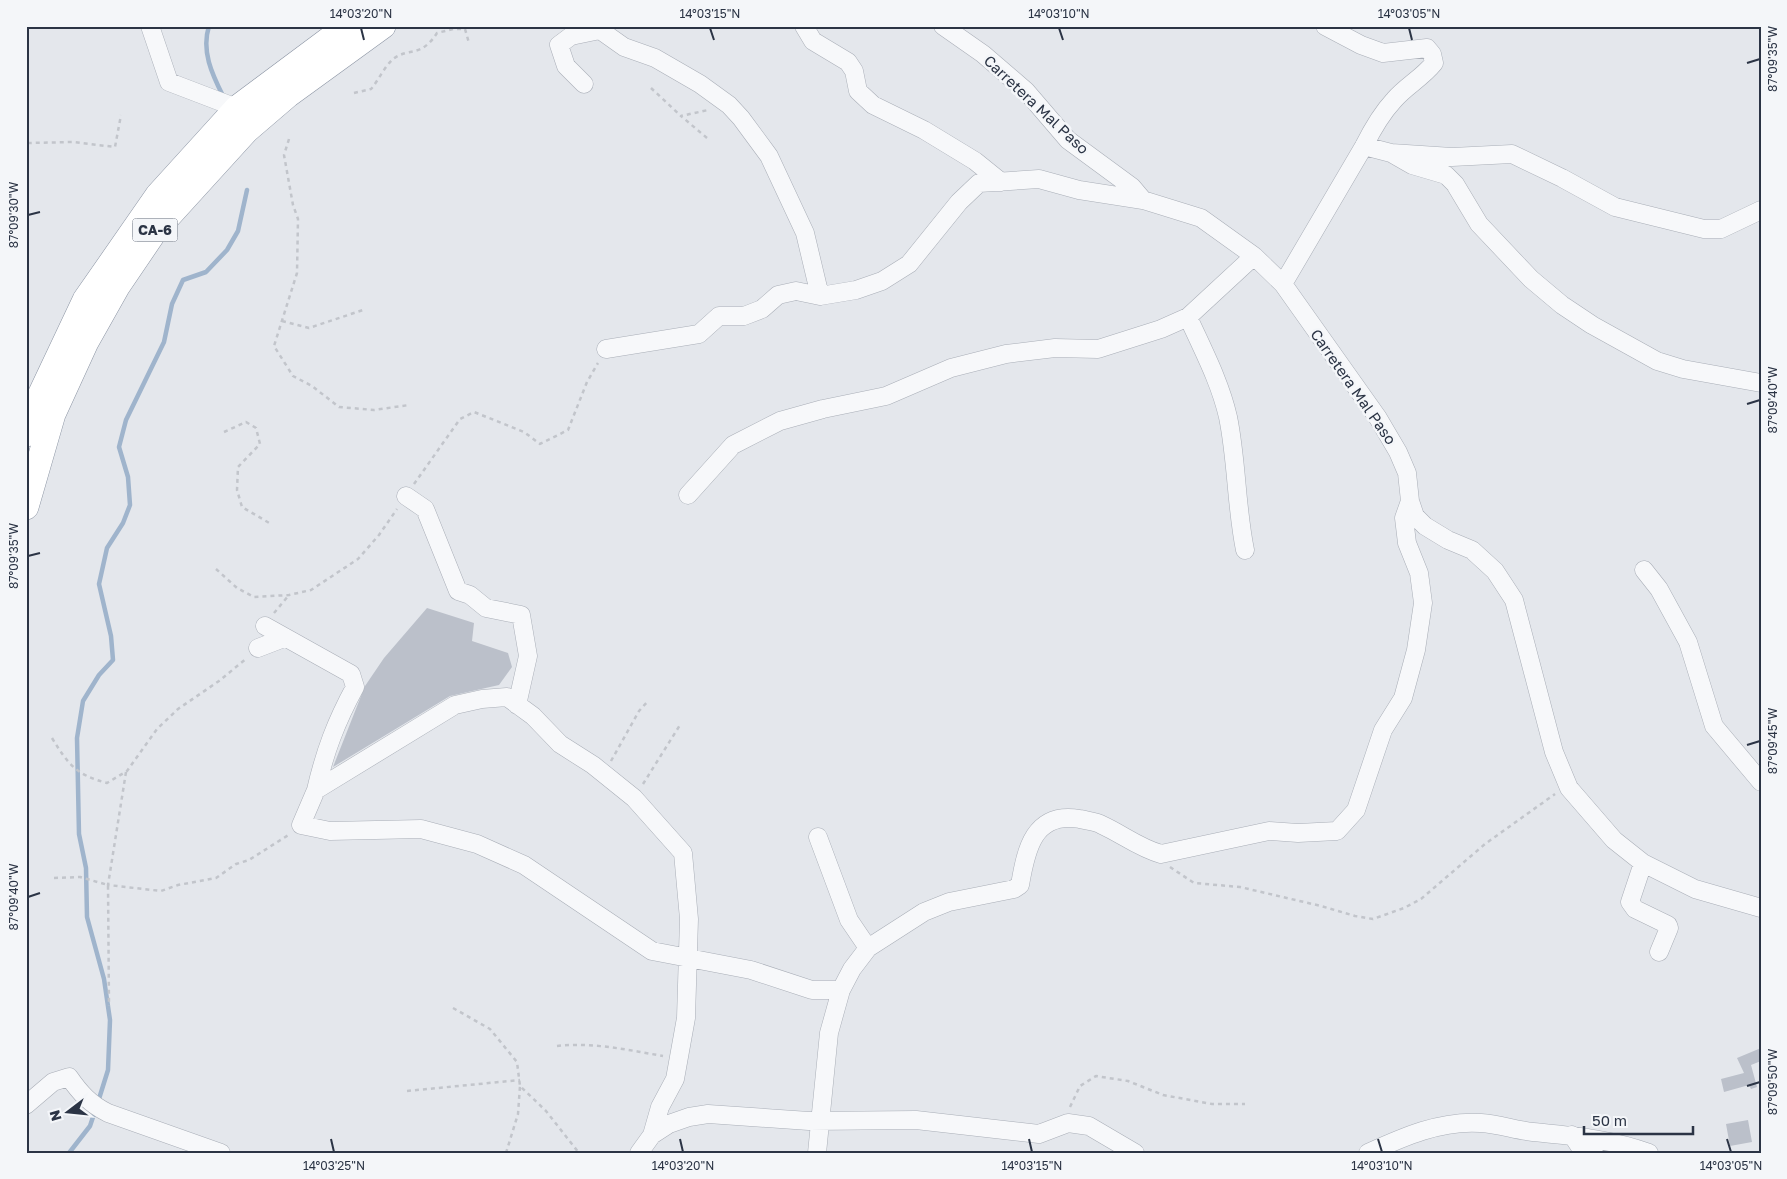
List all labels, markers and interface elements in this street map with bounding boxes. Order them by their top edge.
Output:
text: 14°03'20"N [330,6,392,21]
text: 14°03'15"N [680,6,740,21]
text: 14°03'10"N [1028,6,1090,21]
text: 14°03'05"N [1378,6,1440,21]
text: 87°09'35"W [1765,25,1780,92]
street label: Carretera Mal Paso [981,51,1093,157]
text: 87°09'30"W [6,181,21,248]
road number: CA-6 [132,218,178,242]
street label: Carretera Mal Paso [1307,325,1400,448]
text: 87°09'40"W [1765,366,1780,433]
text: 87°09'35"W [6,522,21,589]
text: 87°09'45"W [1765,707,1780,774]
text: 87°09'40"W [6,863,21,930]
text: 87°09'50"W [1765,1048,1780,1115]
north arrow [42,1086,92,1136]
scale bar [1584,1104,1693,1136]
text: N [45,1108,65,1123]
text: 50 m [1592,1111,1627,1129]
text: 14°03'25"N [303,1158,365,1173]
text: 14°03'20"N [652,1158,714,1173]
text: 14°03'15"N [1002,1158,1062,1173]
text: 14°03'10"N [1351,1158,1413,1173]
text: 14°03'05"N [1700,1158,1762,1173]

